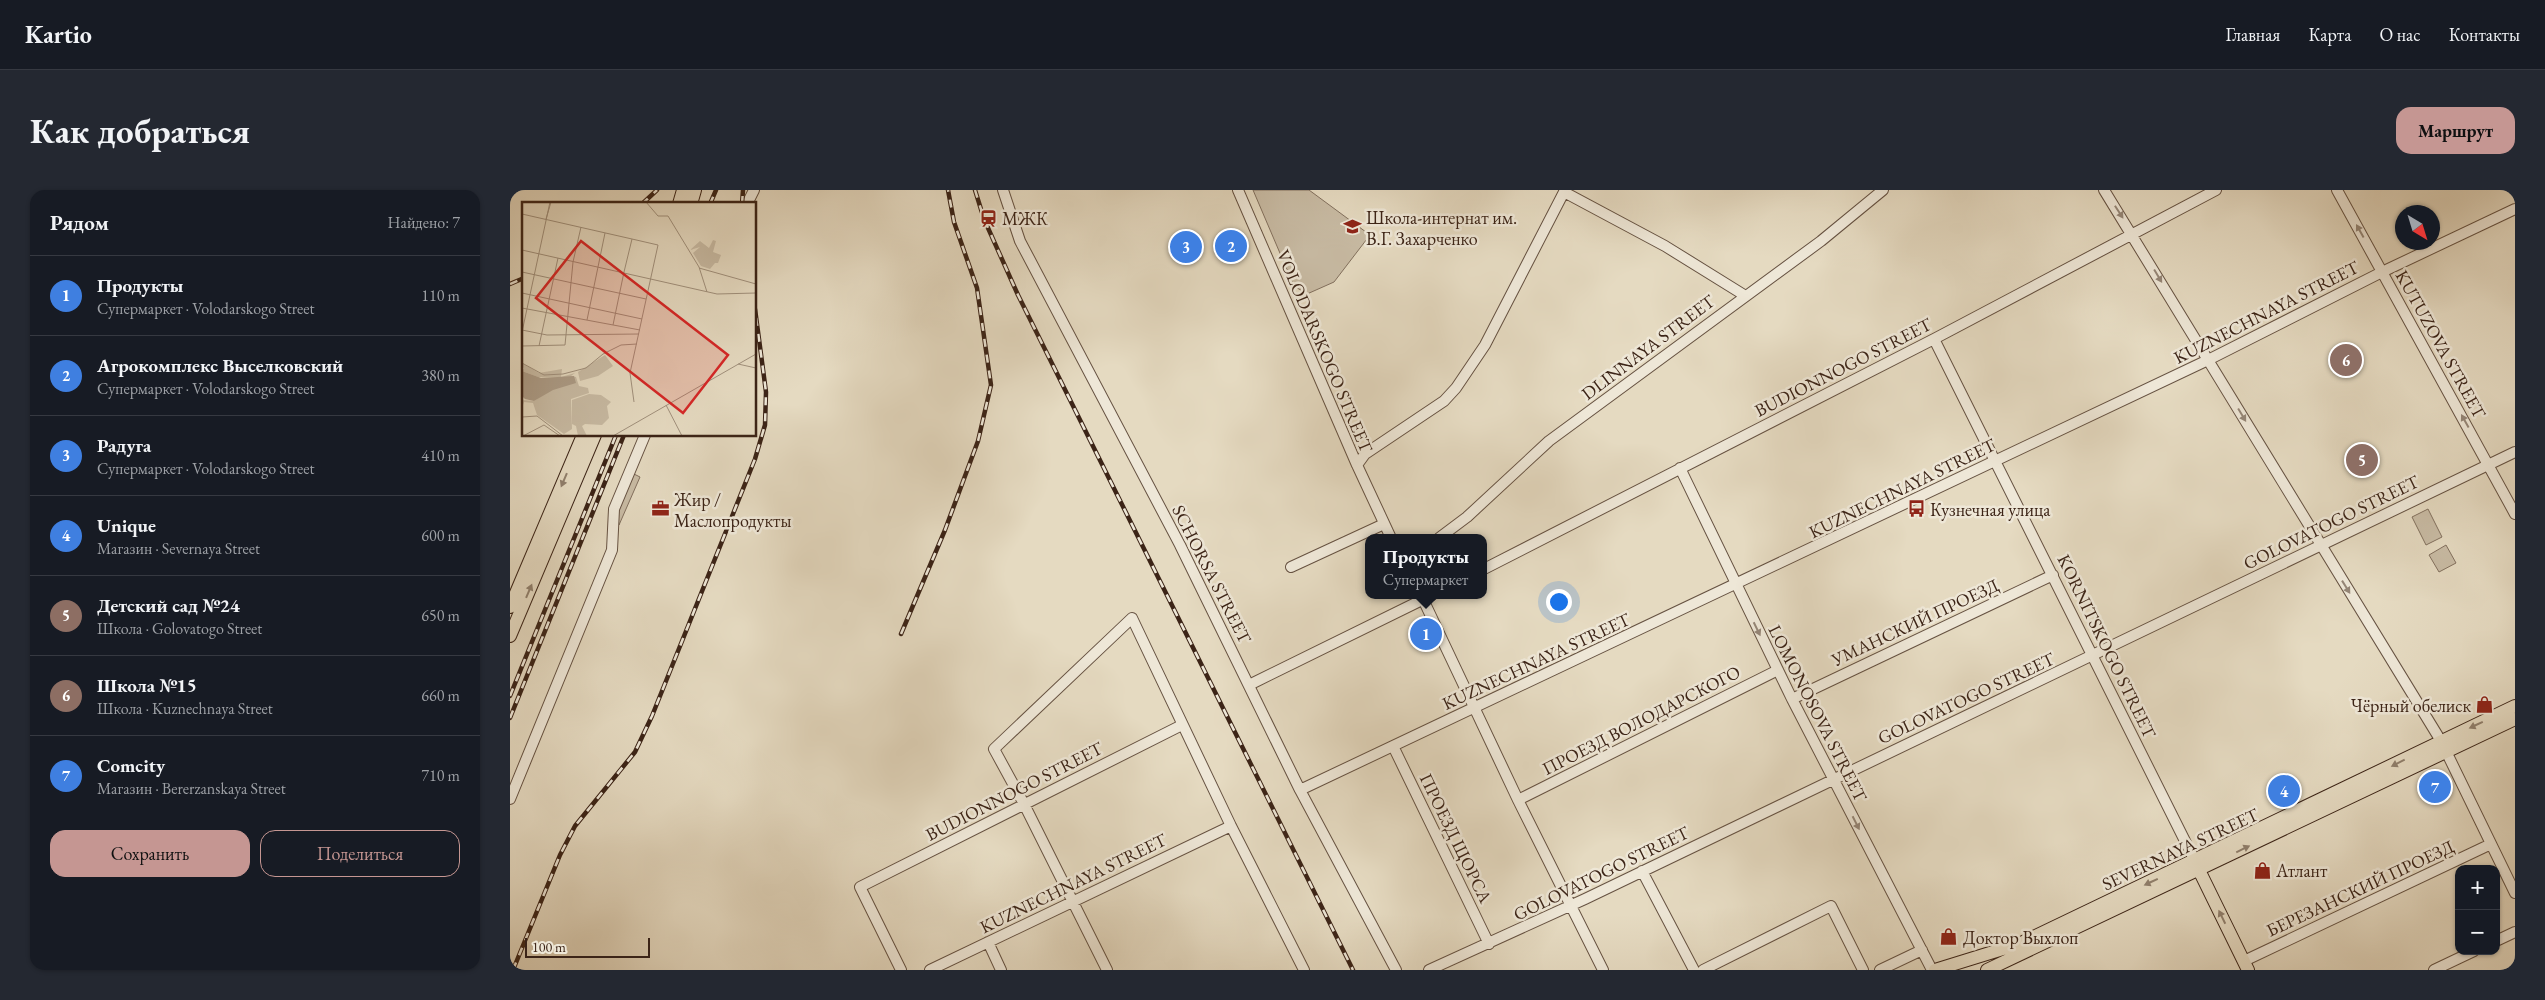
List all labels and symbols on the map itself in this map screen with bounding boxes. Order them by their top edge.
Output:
inset map [522,202,756,436]
one-way arrow [2114,205,2123,219]
north arrow [2395,205,2440,250]
place label: Школа-интернат им. В.Г. Захарченко [1366,206,1517,250]
place label: МЖК [1002,207,1048,230]
station icon: МЖК [978,208,998,228]
school or university icon: Школа-интернат им. В.Г. Захарченко [1342,217,1362,237]
one-way arrow [2355,224,2364,238]
pin: 2 [1215,227,1247,265]
pin: 3 [1170,228,1202,266]
street label: VOLODARSKOGO STREET [1272,246,1379,457]
street label: KUZNECHNAYA STREET [2170,255,2363,369]
street label: KUTUZOVA STREET [2391,266,2492,423]
one-way arrow [2154,269,2163,282]
street label: DLINNAYA STREET [1577,289,1720,405]
street label: BUDIONNOGO STREET [1751,312,1936,422]
pin: 6 [2330,341,2362,379]
one-way arrow [2237,409,2246,422]
one-way arrow [2461,414,2469,428]
street label: KUZNECHNAYA STREET [1805,432,2000,543]
pin: 5 [2346,441,2378,479]
street label: GOLOVATOGO STREET [2239,469,2423,575]
one-way arrow [560,473,568,487]
place label: Жир / Маслопродукты [673,488,791,532]
place label: Кузнечная улица [1930,498,2051,521]
office icon: Жир / Маслопродукты [650,499,670,519]
bus stop icon: Кузнечная улица [1906,499,1926,519]
street label: SCHORSA STREET [1167,501,1257,648]
street label: KORNITSKOGO STREET [2052,550,2162,743]
street label: УМАНСКИЙ ПРОЕЗД [1827,573,2002,671]
one-way arrow [2342,581,2351,594]
one-way arrow [525,584,533,598]
your location [1546,589,1572,615]
street label: KUZNECHNAYA STREET [1438,607,1634,715]
pin: 1 [1410,615,1442,653]
one-way arrow [1753,621,1762,636]
street label: LOMONOSOVA STREET [1763,621,1873,806]
street label: GOLOVATOGO STREET [1874,647,2059,749]
street label: ПРОЕЗД ВОЛОДАРСКОГО [1538,660,1744,780]
place label: Чёрный обелиск [2351,694,2471,717]
shop icon: Чёрный обелиск [2475,695,2495,715]
one-way arrow [2469,721,2483,729]
street label: BUDIONNOGO STREET [922,736,1107,846]
one-way arrow [2390,759,2405,767]
pin: 7 [2419,768,2451,806]
street label: ПРОЕЗД ЩОРСА [1415,769,1498,907]
pin: 4 [2268,772,2300,810]
street label: SEVERNAYA STREET [2098,802,2263,895]
one-way arrow [1852,815,1860,830]
street label: GOLOVATOGO STREET [1509,820,1693,926]
street label: KUZNECHNAYA STREET [976,827,1171,938]
street label: БЕРЕЗАНСКИЙ ПРОЕЗД [2262,834,2458,942]
one-way arrow [2236,845,2250,853]
place label: Атлант [2275,859,2328,882]
shop icon: Атлант [2252,860,2272,880]
one-way arrow [2144,878,2158,886]
one-way arrow [2218,910,2226,924]
place label: Доктор Выхлоп [1963,926,2078,949]
shop icon: Доктор Выхлоп [1939,927,1959,947]
scale bar [525,935,650,958]

